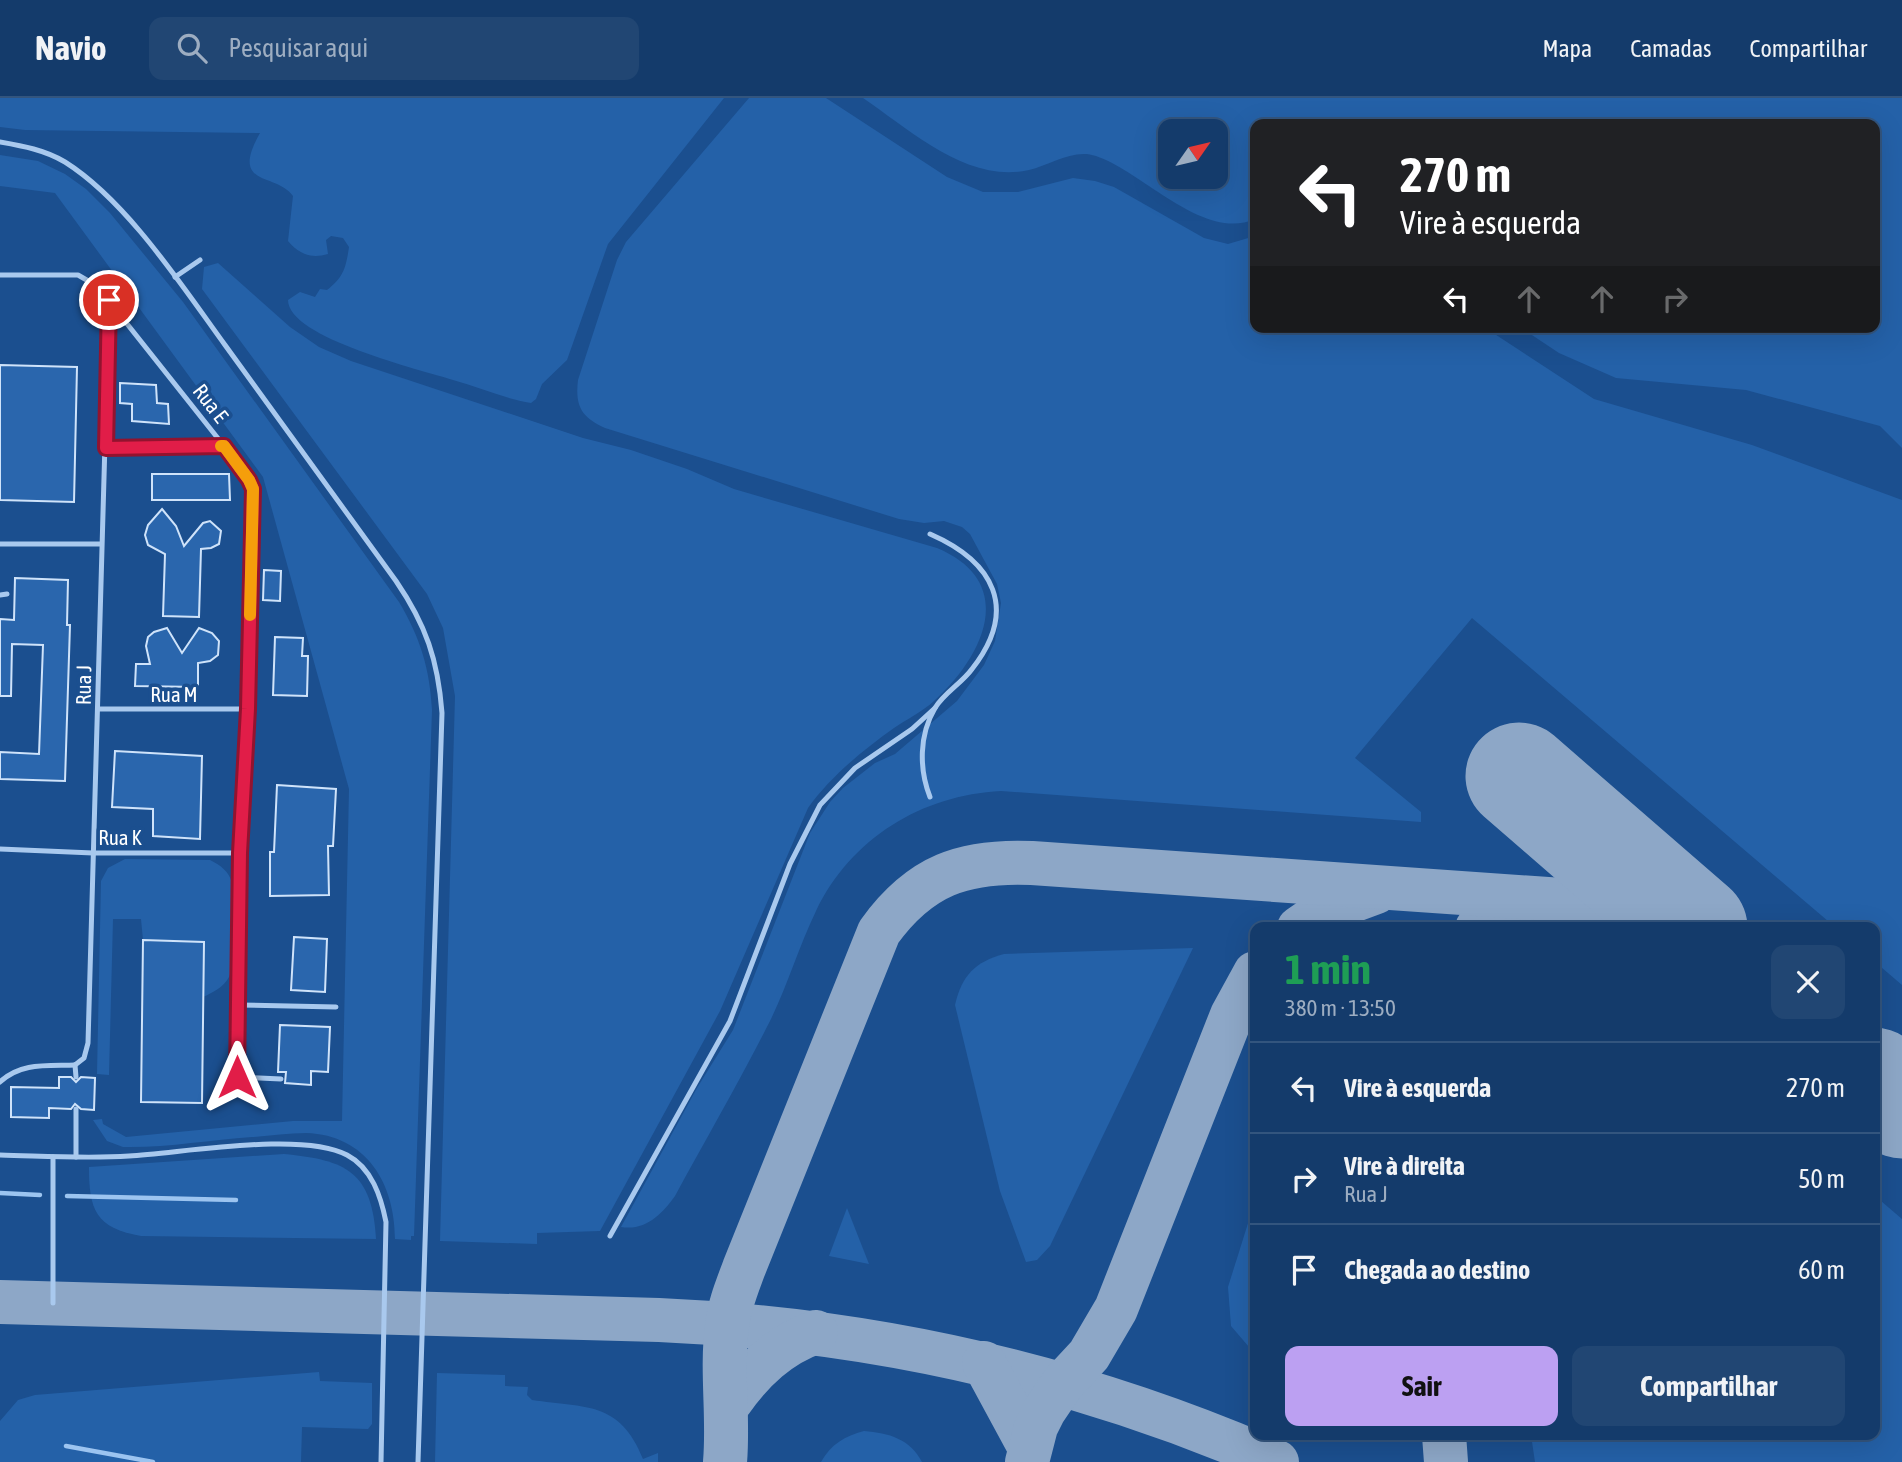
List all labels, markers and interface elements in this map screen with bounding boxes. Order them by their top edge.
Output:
search box [149,17,639,80]
text: Navio [35,29,107,67]
icon: search [173,29,211,67]
text: Pesquisar aqui [229,33,368,63]
text: Mapa [1542,35,1592,62]
text: Camadas [1630,35,1712,62]
text: Compartilhar [1750,35,1867,62]
north arrow [1158,119,1228,189]
map controls [1158,119,1228,189]
text: 270 m [1400,146,1511,202]
icon: left [1285,147,1376,238]
text: Vire à esquerda [1400,204,1581,241]
pin [79,270,139,330]
icon: left [1437,280,1475,318]
icon: ahead [1510,280,1548,318]
icon: ahead [1583,280,1621,318]
icon: right [1656,280,1694,318]
icon: arrive [90,281,128,319]
street label: Rua E [189,379,233,427]
street label: Rua J [71,665,95,705]
street label: Rua M [150,682,198,706]
street label: Rua K [98,825,142,849]
text: 1 min [1285,945,1371,993]
button: close [1771,945,1845,1019]
text: 380 m · 13:50 [1285,995,1396,1021]
position arrow [200,1040,274,1114]
icon: left [1285,1069,1323,1107]
text: Vire à esquerda [1344,1073,1491,1103]
text: 270 m [1786,1073,1845,1103]
text: Vire à direita [1344,1151,1465,1181]
icon: right [1285,1160,1323,1198]
text: 50 m [1798,1164,1845,1194]
text: Rua J [1344,1181,1388,1207]
icon: arrive [1285,1251,1323,1289]
text: Chegada ao destino [1344,1255,1530,1285]
text: 60 m [1798,1255,1845,1285]
button: Sair [1285,1346,1558,1426]
button: Compartilhar [1572,1346,1845,1426]

